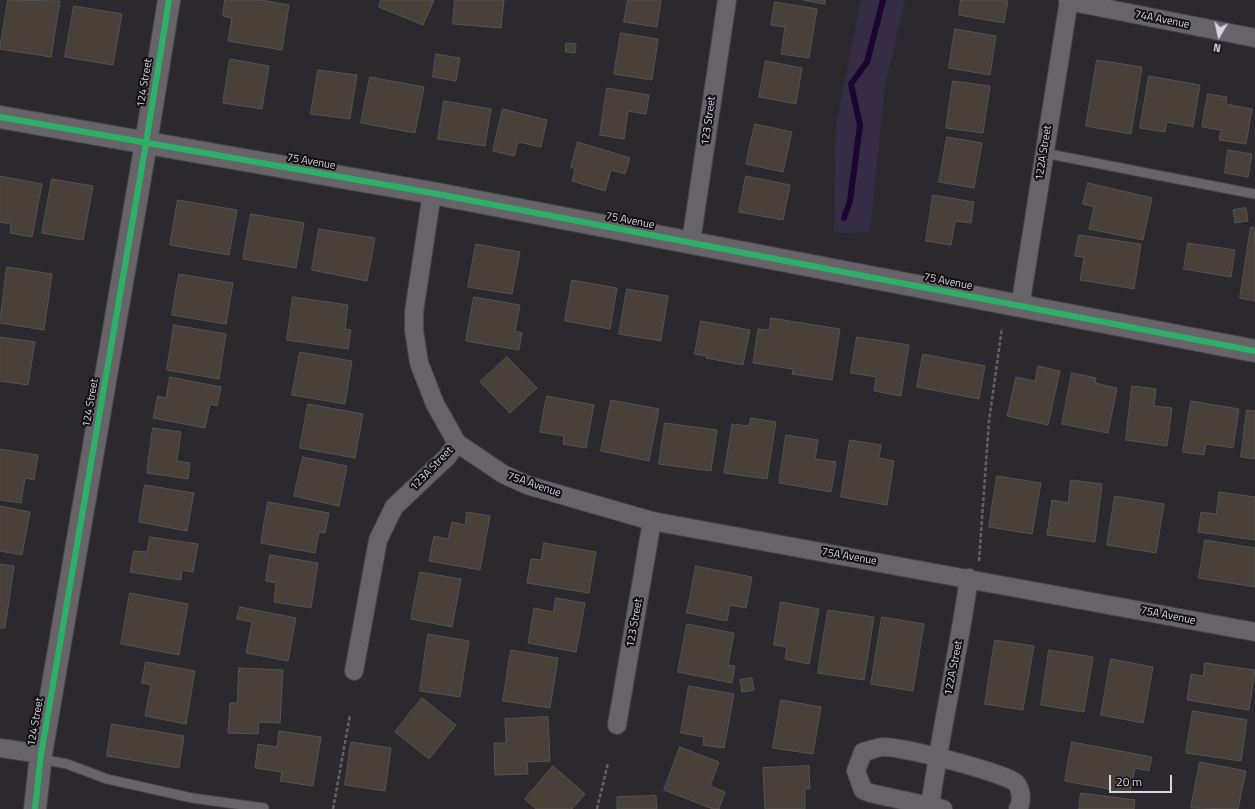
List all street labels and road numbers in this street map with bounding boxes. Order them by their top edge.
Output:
street label: 74A Avenue [1133,8,1191,32]
street label: 124 Street [135,58,155,108]
street label: 123 Street [699,96,719,146]
street label: 122A Street [1033,124,1055,182]
street label: 75 Avenue [286,151,336,173]
street label: 75 Avenue [605,210,655,232]
street label: 75 Avenue [923,271,973,293]
street label: 124 Street [80,378,102,428]
street label: 123A Street [408,444,456,494]
street label: 75A Avenue [506,470,562,500]
street label: 75A Avenue [820,546,878,568]
street label: 123 Street [624,598,646,648]
street label: 75A Avenue [1139,604,1197,628]
street label: 122A Street [942,639,966,697]
street label: 124 Street [25,697,47,747]

